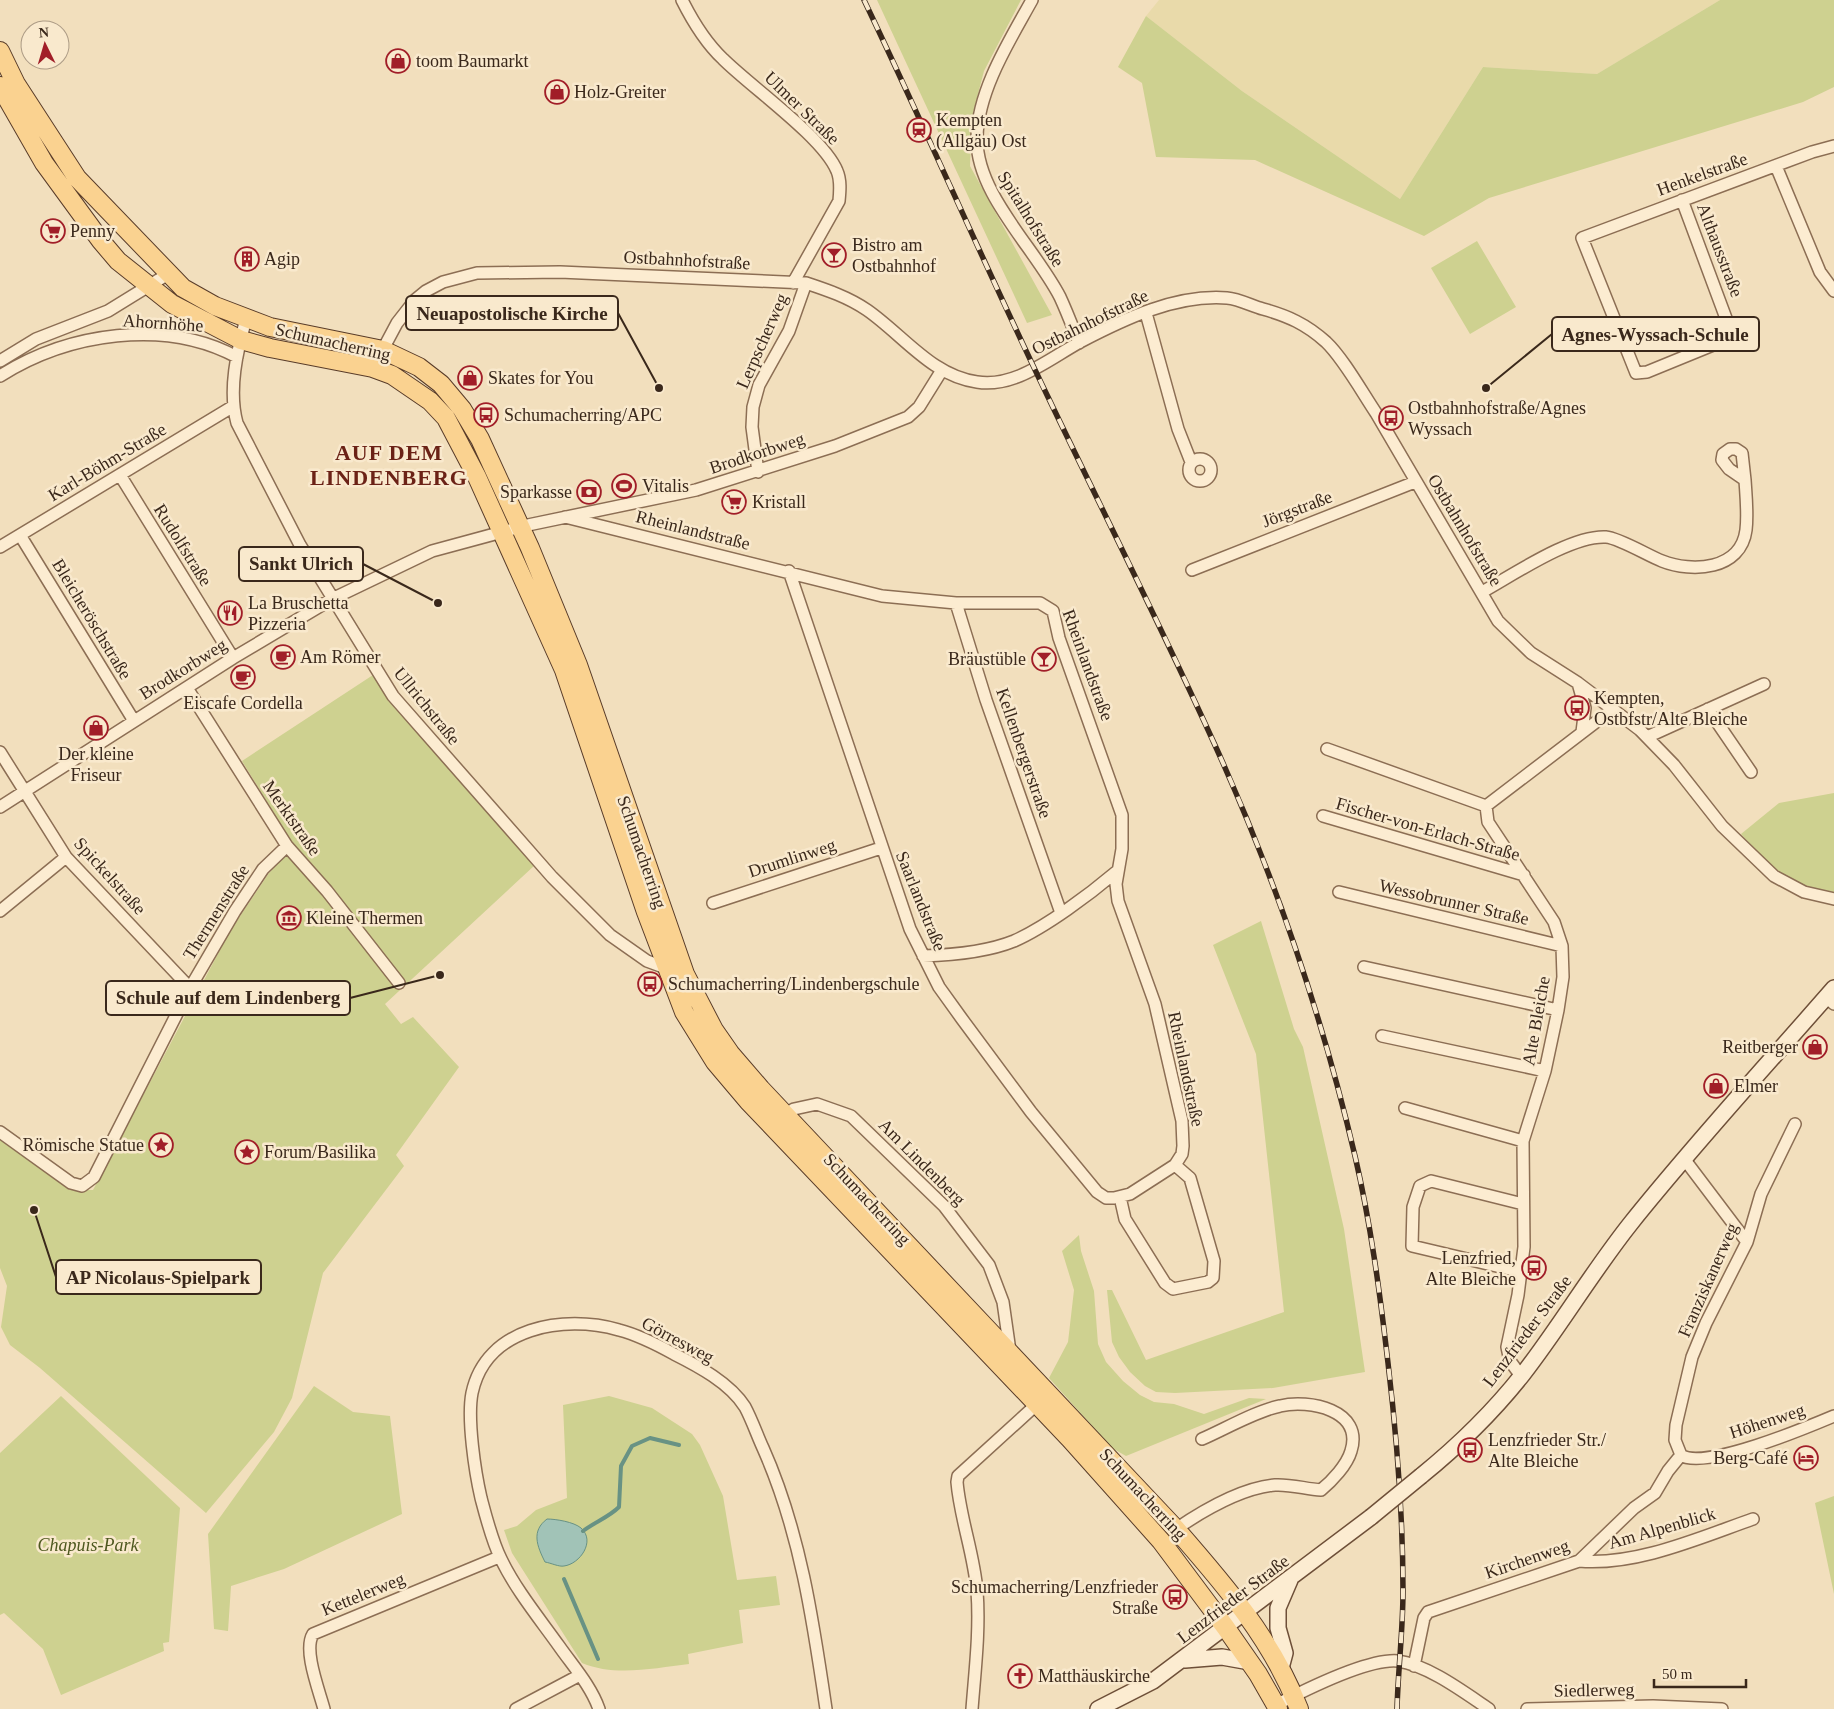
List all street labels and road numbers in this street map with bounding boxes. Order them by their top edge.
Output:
street label: Ulmer Straße [760,67,844,149]
street label: Henkelstraße [1654,148,1750,200]
street label: Spitalhofstraße [994,167,1068,271]
street label: Althausstraße [1693,200,1747,300]
street label: Ostbahnhofstraße [623,247,751,273]
street label: Ostbahnhofstraße [1029,285,1151,359]
street label: Lerpscherweg [732,290,792,392]
street label: Ahornhöhe [122,310,204,336]
street label: Schumacherring [273,319,393,365]
street label: Karl-Böhm-Straße [44,419,170,505]
street label: Brodkorbweg [707,428,807,478]
street label: Ostbahnhofstraße [1424,470,1506,590]
street label: Jörgstraße [1259,486,1335,532]
street label: Rudolfstraße [150,500,216,590]
street label: Rheinlandstraße [634,506,752,554]
street label: Bleicheröschstraße [48,555,136,683]
street label: Rheinlandstraße [1059,607,1117,723]
street label: Brodkorbweg [136,634,230,704]
street label: Ullrichstraße [390,663,464,749]
street label: Kellenbergerstraße [992,685,1056,821]
street label: Merktstraße [259,777,325,859]
street label: Schumacherring [613,793,671,911]
street label: Fischer-von-Erlach-Straße [1334,793,1522,865]
street label: Spickelstraße [70,833,150,919]
street label: Drumlinweg [746,834,838,882]
street label: Saarlandstraße [892,848,950,954]
street label: Thermenstraße [179,861,253,963]
street label: Wessobrunner Straße [1377,875,1531,929]
street label: Alte Bleiche [1518,975,1554,1067]
street label: Rheinlandstraße [1164,1010,1208,1128]
street label: Am Lindenberg [875,1115,969,1209]
street label: Schumacherring [819,1149,915,1249]
street label: Franziskanerweg [1674,1220,1742,1340]
street label: Lenzfrieder Straße [1479,1271,1575,1391]
street label: Görresweg [638,1313,718,1367]
street label: Höhenweg [1727,1399,1807,1443]
street label: Schumacherring [1095,1444,1191,1544]
street label: Am Alpenblick [1606,1503,1718,1553]
street label: Kirchenweg [1482,1535,1572,1583]
street label: Lenzfrieder Straße [1173,1551,1293,1647]
street label: Kettelerweg [318,1568,408,1620]
street label: Siedlerweg [1553,1679,1635,1701]

